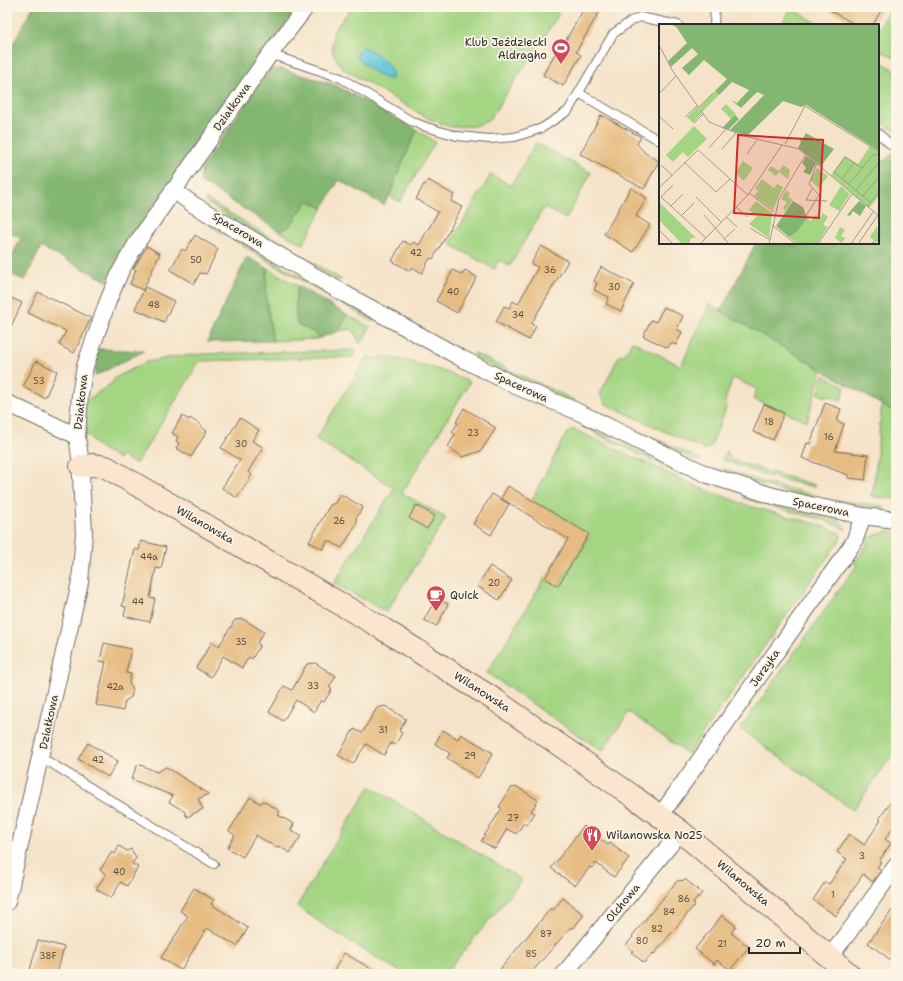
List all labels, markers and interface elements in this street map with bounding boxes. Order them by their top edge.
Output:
inset map [659,24,879,244]
place label: Klub Jeździecki Aldragho [465,35,547,63]
sports icon: Klub Jeździecki Aldragho [550,37,572,65]
street label: Działkowa [210,80,254,134]
street label: Spacerowa [209,209,267,251]
house number: 42 [410,247,422,259]
house number: 50 [190,254,202,266]
house number: 36 [544,264,556,276]
house number: 30 [608,281,620,293]
house number: 40 [447,286,459,298]
house number: 48 [148,299,160,311]
house number: 34 [512,309,524,321]
street label: Spacerowa [492,368,550,406]
street label: Działkowa [71,373,91,430]
house number: 53 [33,375,45,387]
house number: 18 [764,416,774,428]
house number: 23 [467,427,479,439]
house number: 16 [824,431,834,443]
house number: 30 [235,438,247,450]
street label: Spacerowa [791,494,851,520]
street label: Wilanowska [173,502,237,548]
house number: 26 [333,515,345,527]
house number: 44a [140,551,158,563]
house number: 20 [488,577,500,589]
cafe icon: Quick [425,584,447,612]
place label: Quick [450,588,479,603]
house number: 44 [132,596,144,608]
house number: 35 [235,636,247,648]
street label: Jerzyka [747,646,783,690]
street label: Wilanowska [451,668,513,716]
house number: 33 [307,680,319,692]
house number: 42a [106,681,124,693]
street label: Działkowa [36,693,62,751]
house number: 31 [378,724,388,736]
house number: 29 [464,750,476,762]
house number: 42 [92,754,104,766]
house number: 27 [507,812,519,824]
restaurant icon: Wilanowska No25 [581,824,603,852]
place label: Wilanowska No25 [606,828,703,843]
house number: 3 [859,850,865,862]
street label: Wilanowska [713,857,773,910]
house number: 40 [113,866,125,878]
street label: Olchowa [602,880,644,925]
house number: 1 [831,889,835,901]
house number: 86 [678,893,690,905]
house number: 84 [663,906,675,918]
house number: 82 [651,923,663,935]
house number: 87 [540,928,552,940]
scale bar [749,929,800,955]
house number: 80 [636,935,648,947]
text: 20 m [755,935,786,951]
house number: 21 [717,938,727,950]
house number: 85 [525,948,537,960]
house number: 38F [39,950,57,962]

